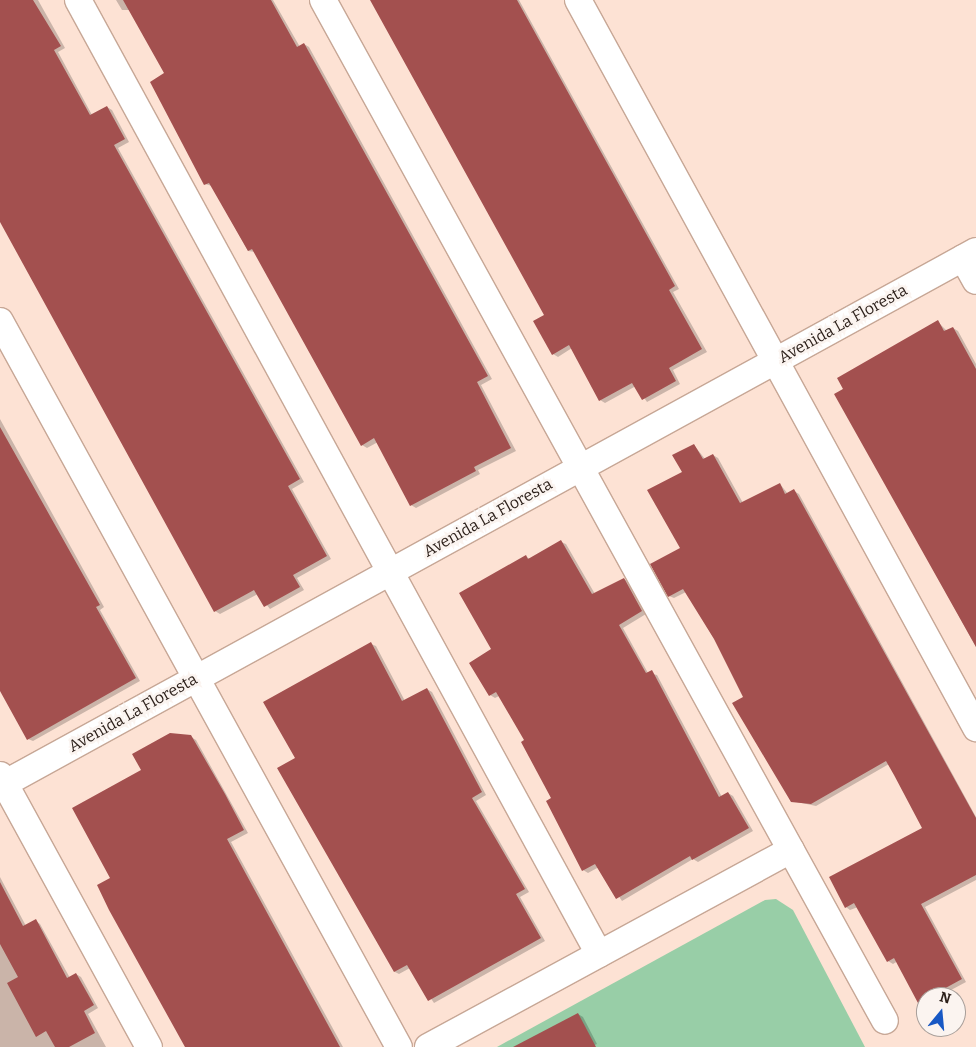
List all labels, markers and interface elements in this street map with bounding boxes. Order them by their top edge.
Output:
street label: Avenida La Floresta [775,281,911,367]
street label: Avenida La Floresta [420,475,556,561]
street label: Avenida La Floresta [65,670,201,756]
north arrow [916,987,966,1037]
text: N [938,988,953,1008]

